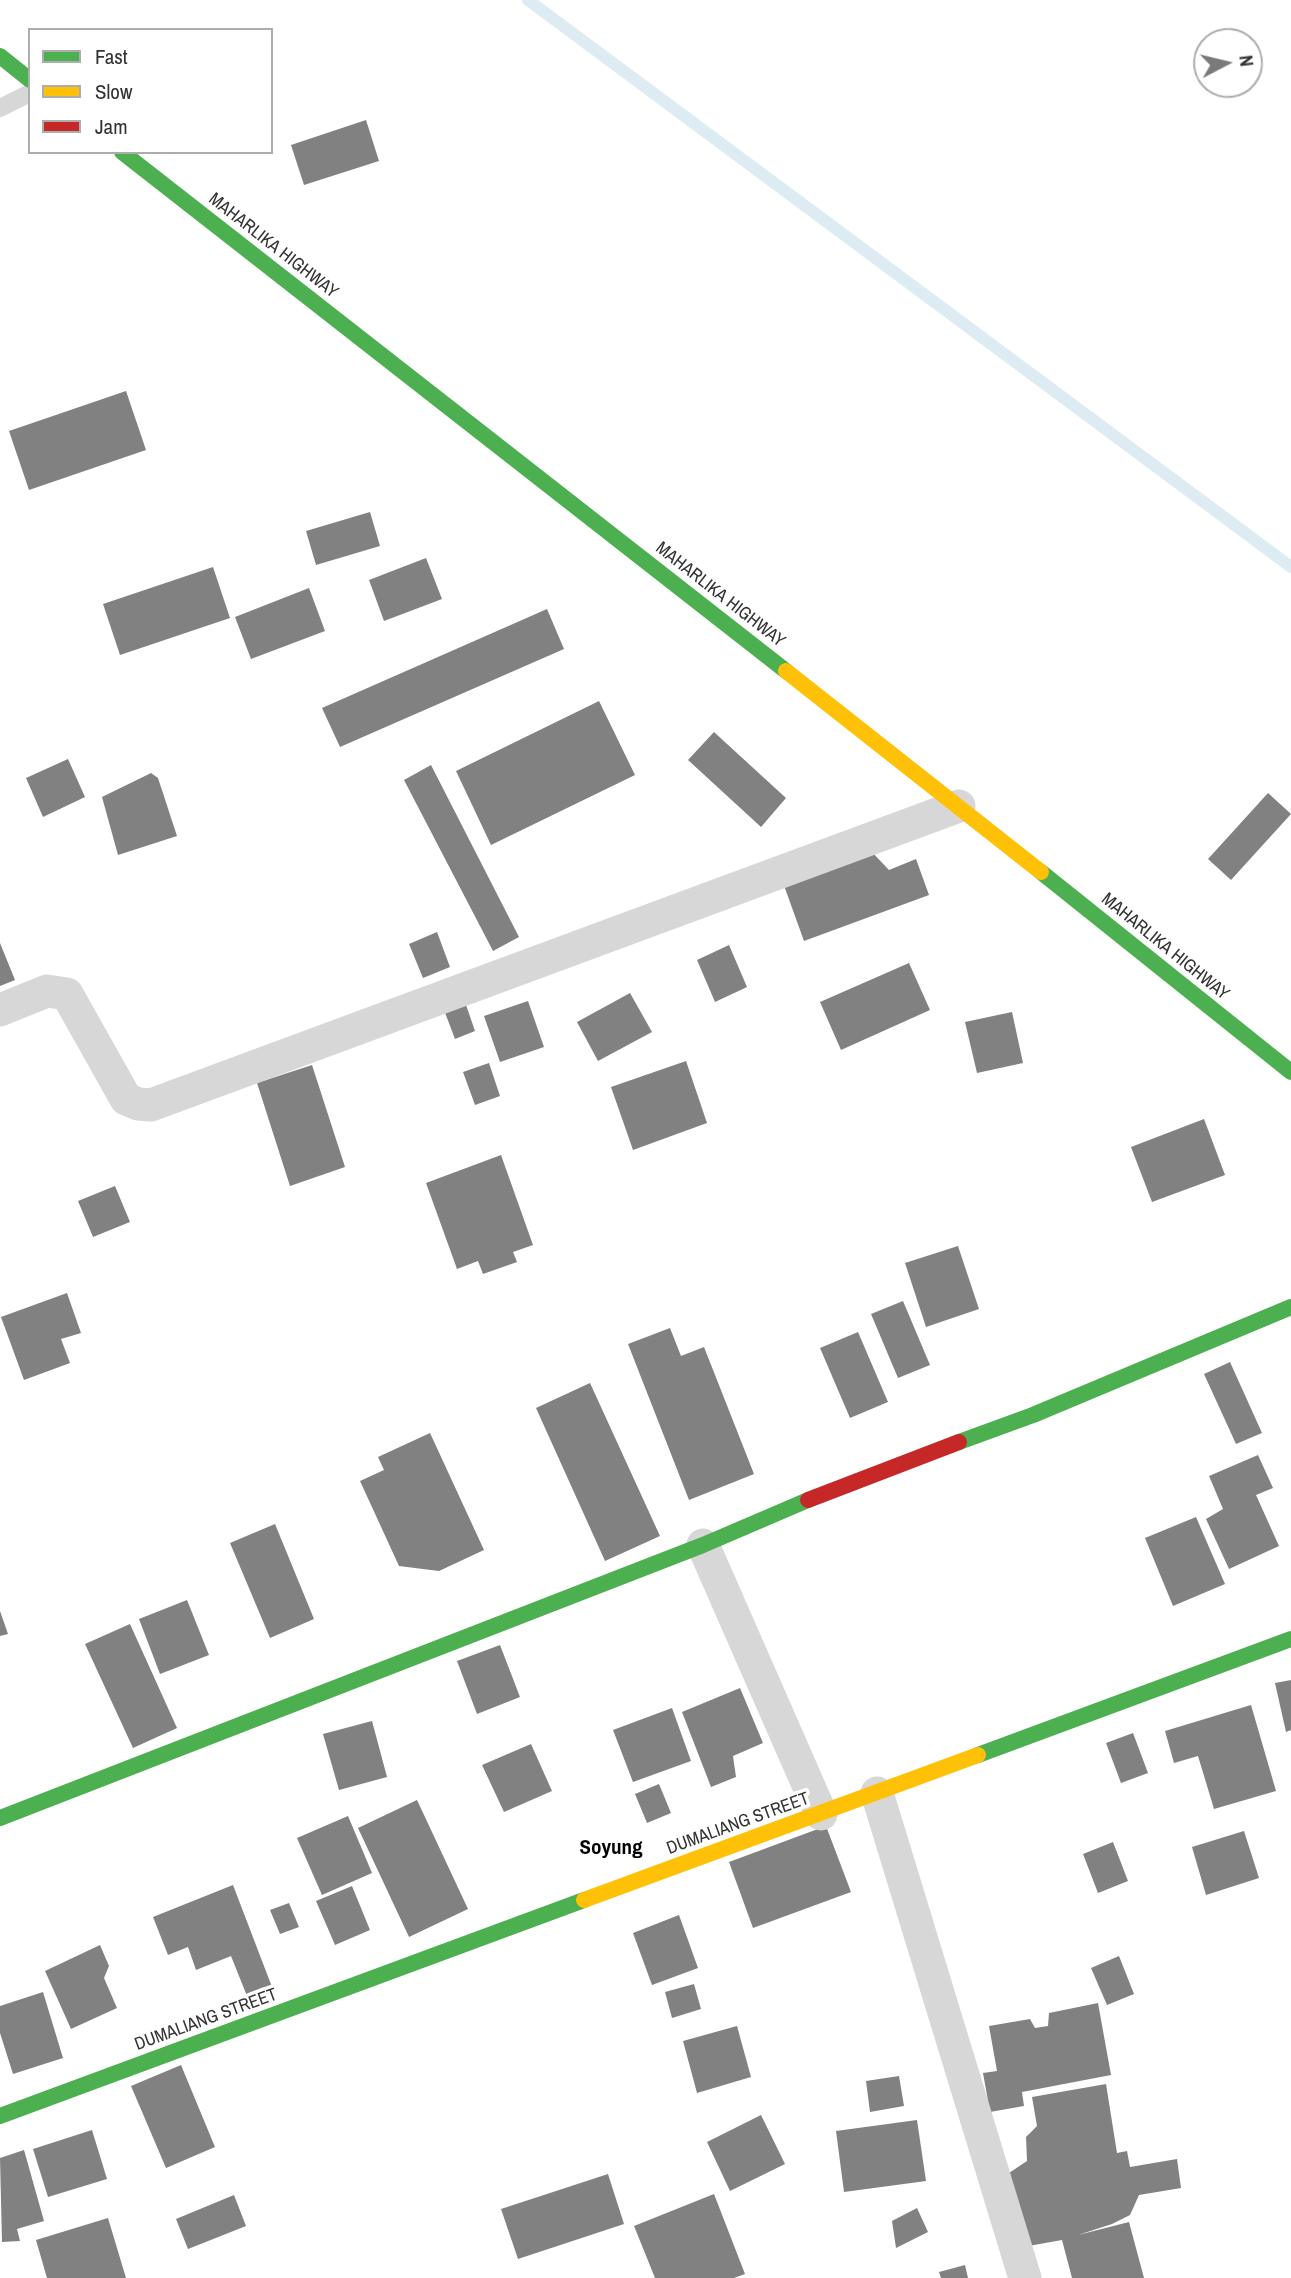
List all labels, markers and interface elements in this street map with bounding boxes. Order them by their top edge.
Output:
legend [28,28,273,154]
north arrow [1193,28,1263,98]
text: Fast [95,42,128,71]
text: N [1233,54,1260,68]
text: Slow [95,77,132,106]
text: Jam [95,112,128,141]
street label: MAHARLIKA HIGHWAY [204,189,342,303]
street label: MAHARLIKA HIGHWAY [651,538,789,652]
street label: MAHARLIKA HIGHWAY [1097,889,1233,1005]
street label: DUMALIANG STREET [664,1788,812,1860]
district label: Soyung [579,1835,643,1861]
street label: DUMALIANG STREET [132,1984,280,2056]

